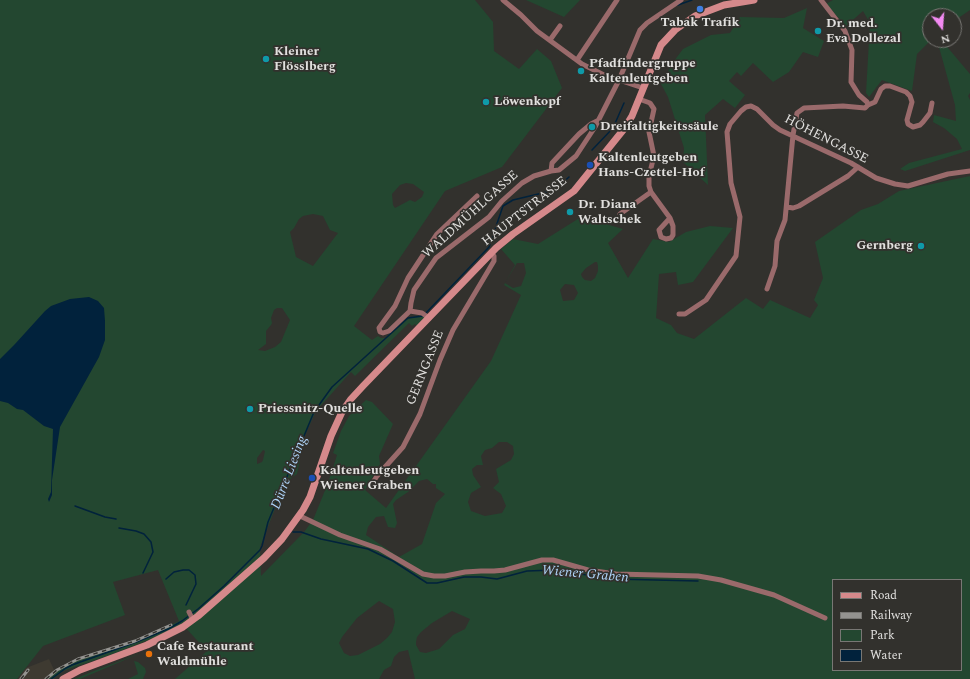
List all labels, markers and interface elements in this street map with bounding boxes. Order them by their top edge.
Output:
marker: Tabak Trafik [695,4,705,14]
north arrow [922,8,962,48]
place label: Tabak Trafik [661,15,739,31]
place label: Dr. med. Eva Dollezal [826,16,901,47]
marker: Dr. med. Eva Dollezal [813,26,823,36]
text: N [939,30,952,48]
place label: Kleiner Flösslberg [274,44,336,75]
marker: Kleiner Flösslberg [261,54,271,64]
place label: Pfadfindergruppe Kaltenleutgeben [589,56,696,87]
marker: Pfadfindergruppe Kaltenleutgeben [576,66,586,76]
place label: Löwenkopf [494,94,561,110]
marker: Löwenkopf [481,97,491,107]
street label: HÖHENGASSE [781,112,871,168]
place label: Dreifaltigkeitssäule [600,119,718,135]
marker: Dreifaltigkeitssäule [587,122,597,132]
place label: Kaltenleutgeben Hans-Czettel-Hof [598,150,704,181]
marker: Kaltenleutgeben Hans-Czettel-Hof [585,160,595,170]
street label: WALDMÜHLGASSE [420,168,522,262]
street label: HAUPTSTRASSE [479,174,571,250]
place label: Dr. Diana Waltschek [578,197,641,228]
marker: Dr. Diana Waltschek [565,207,575,217]
place label: Gernberg [856,238,913,254]
marker: Gernberg [916,241,926,251]
street label: GERNGASSE [404,328,448,408]
place label: Priessnitz-Quelle [258,401,363,417]
marker: Priessnitz-Quelle [245,404,255,414]
water label: Dürre Liesing [268,434,312,512]
place label: Kaltenleutgeben Wiener Graben [320,463,419,494]
marker: Kaltenleutgeben Wiener Graben [307,473,317,483]
water label: Wiener Graben [541,563,629,587]
legend [832,579,962,671]
text: Road [870,586,897,605]
text: Railway [870,606,912,625]
text: Park [870,626,895,645]
place label: Cafe Restaurant Waldmühle [157,639,253,670]
text: Water [870,646,902,665]
marker: Cafe Restaurant Waldmühle [144,649,154,659]

